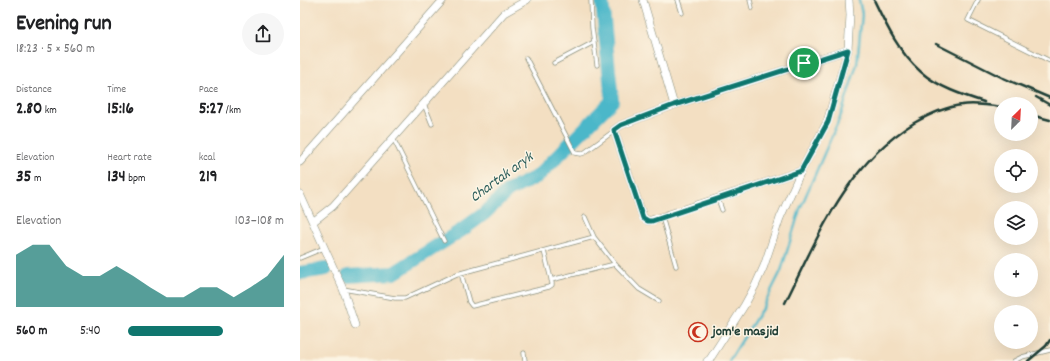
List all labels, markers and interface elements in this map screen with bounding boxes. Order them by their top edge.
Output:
text: Evening run [16,9,112,40]
button: share [242,13,284,55]
text: 18:23 · 5 × 560 m [16,40,95,59]
pin [787,46,821,80]
icon: arrive [793,52,815,74]
text: Distance [16,82,52,98]
text: Time [107,82,126,98]
text: Pace [199,82,218,98]
north arrow [994,97,1038,141]
map controls [994,97,1038,349]
text: 2.80 [16,98,42,122]
text: 15:16 [107,98,134,122]
text: 5:27 [199,98,223,122]
text: km [42,103,57,119]
text: /km [223,103,241,119]
water label: Chartak aryk [466,146,540,209]
button: locate [994,149,1038,193]
text: Elevation [16,150,54,166]
text: Heart rate [107,150,152,166]
text: kcal [199,150,215,166]
text: 35 [16,166,31,190]
text: 134 [107,166,126,190]
text: 219 [199,166,218,190]
text: m [31,171,42,187]
text: bpm [126,171,146,187]
button: layers [994,201,1038,245]
text: Elevation [16,212,61,231]
text: 103–108 m [235,212,284,231]
button: + [994,253,1038,297]
button: − [994,305,1038,349]
mosque icon: jom'e masjid [687,321,709,343]
text: 560 m [16,322,47,341]
text: 5:40 [80,322,101,341]
place label: jom'e masjid [710,322,779,342]

